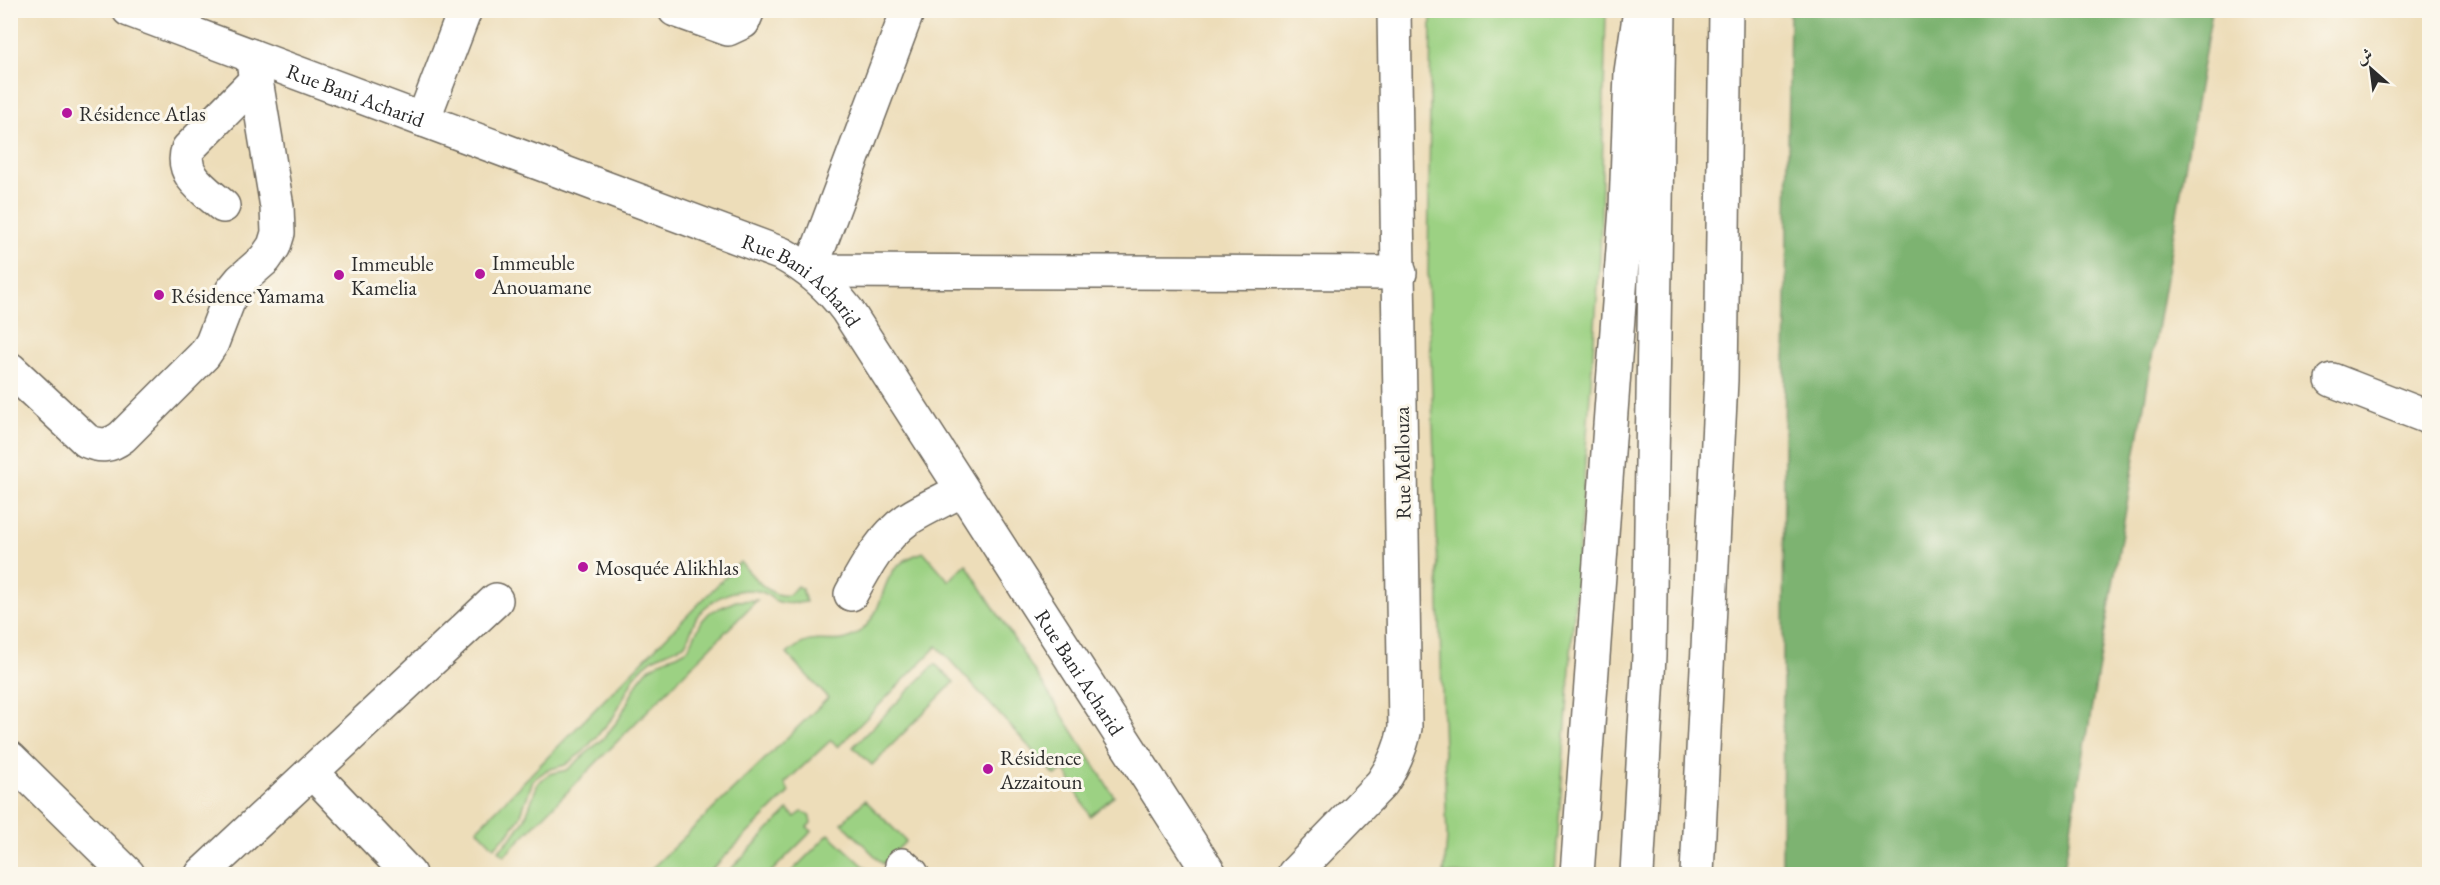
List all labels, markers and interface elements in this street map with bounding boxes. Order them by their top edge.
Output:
north arrow [2341,39,2401,99]
text: ش [2352,43,2376,69]
street label: Rue Bani Acharid [283,57,429,133]
place label: Résidence Atlas [79,100,206,127]
marker: Résidence Atlas [60,106,74,120]
street label: Rue Bani Acharid [738,227,868,332]
place label: Immeuble Anouamane [491,249,591,300]
place label: Immeuble Kamelia [351,250,434,301]
marker: Immeuble Anouamane [473,267,487,281]
marker: Immeuble Kamelia [332,268,346,282]
place label: Résidence Yamama [171,282,325,309]
marker: Résidence Yamama [152,288,166,302]
street label: Rue Mellouza [1388,406,1416,520]
place label: Mosquée Alikhlas [595,554,739,581]
marker: Mosquée Alikhlas [576,560,590,574]
street label: Rue Bani Acharid [1029,604,1131,740]
place label: Résidence Azzaitoun [999,744,1083,795]
marker: Résidence Azzaitoun [981,762,995,776]

